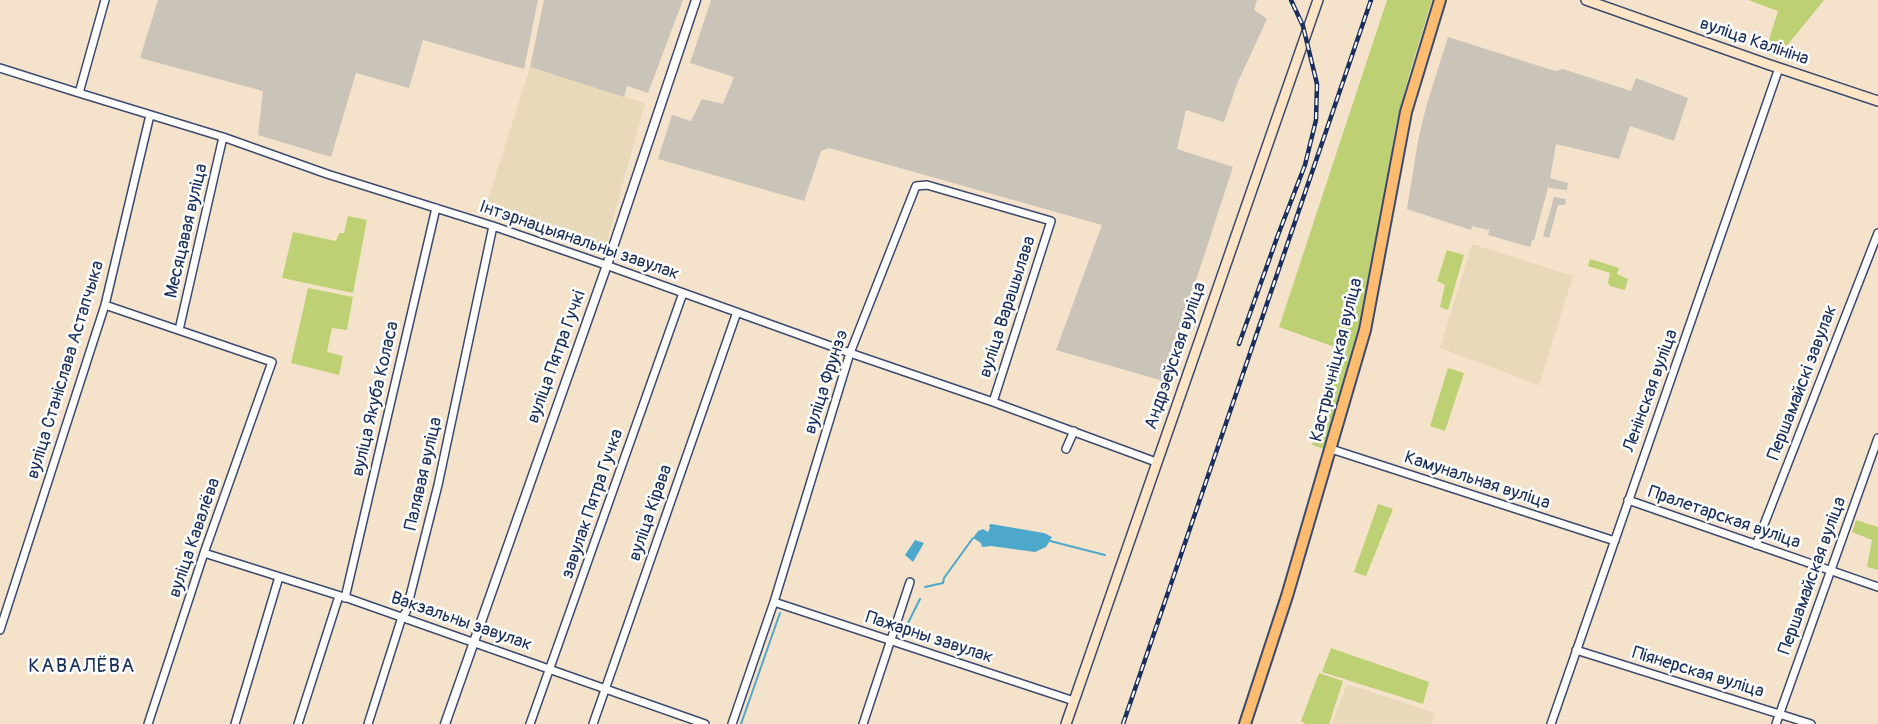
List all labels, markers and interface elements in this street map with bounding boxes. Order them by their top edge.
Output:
street label: вуліца Калініна [1697,13,1811,71]
street label: Месяцавая вуліца [161,162,213,300]
street label: Інтэрнацыянальны завулак [476,197,682,285]
street label: вуліца Варашылава [975,233,1041,381]
street label: вуліца Станіслава Астапчыка [23,258,109,482]
street label: Кастрычніцкая вуліца [1306,276,1368,444]
street label: Андрэеўская вуліца [1141,280,1211,432]
street label: вуліца Пятра Гучкі [523,288,591,426]
street label: Першамайскі завулак [1763,302,1843,464]
street label: вуліца Якуба Коласа [348,320,404,478]
street label: вуліца Фрунзэ [800,327,854,437]
street label: Ленінская вуліца [1619,327,1683,455]
street label: Палявая вуліца [400,415,448,533]
street label: завулак Пятра Гучка [557,426,629,582]
street label: Камунальная вуліца [1401,447,1553,515]
street label: вуліца Кірава [624,462,678,564]
street label: вуліца Кавалёва [164,475,226,601]
street label: Пралетарская вуліца [1645,482,1803,554]
street label: Першамайская вуліца [1774,494,1852,658]
street label: Вакзальны завулак [388,588,534,656]
street label: Пажарны завулак [863,607,995,669]
street label: Піянерская вуліца [1629,643,1767,703]
district label: КАВАЛЁВА [28,655,136,679]

